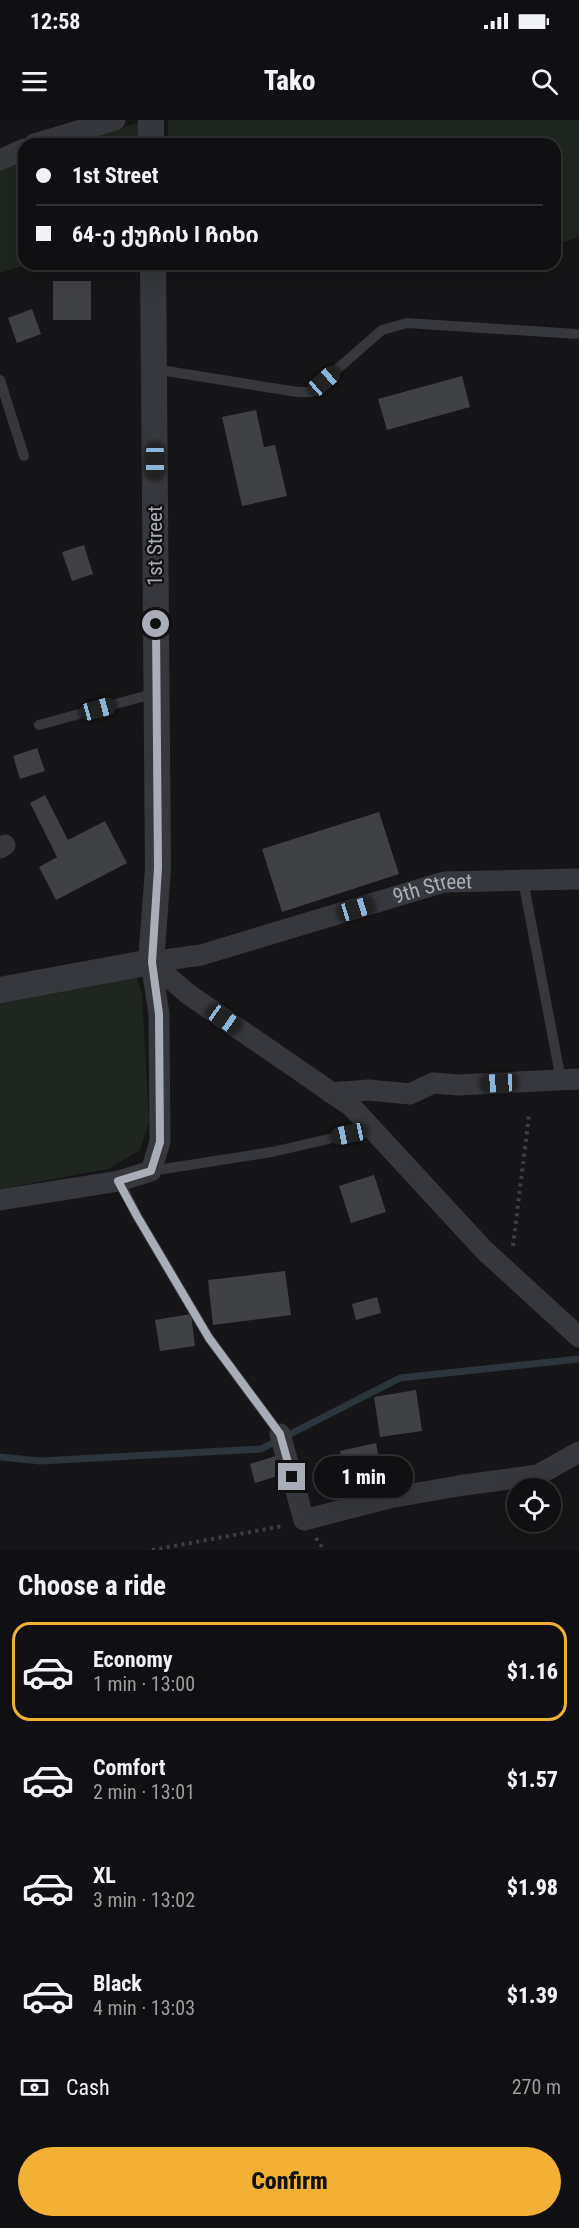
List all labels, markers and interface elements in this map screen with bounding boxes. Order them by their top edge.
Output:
text: 12:58 [30,9,81,34]
icon: menu [18,65,51,98]
text: Tako [264,65,315,97]
icon: search [528,65,561,98]
text: 1st Street [72,163,158,188]
text: 64-ე ქუჩის I ჩიხი [72,222,259,247]
car [305,362,343,400]
car [146,443,164,479]
street label: 1st Street [143,506,167,586]
route start [142,610,169,637]
car [78,696,118,722]
street label: 9th Street [390,869,472,909]
car [336,895,376,923]
car [204,1001,244,1037]
car [481,1073,517,1093]
car [330,1121,368,1147]
callout: 1 min [313,1456,412,1498]
route end [278,1463,305,1490]
text: 1 min [341,1465,386,1489]
map controls [507,1478,561,1532]
button: locate [507,1478,561,1532]
text: Choose a ride [18,1570,166,1602]
icon: car [21,1645,75,1699]
text: Economy [93,1647,173,1672]
text: $1.16 [507,1659,558,1684]
text: 1 min · 13:00 [93,1672,195,1696]
icon: car [21,1753,75,1807]
text: Comfort [93,1755,166,1780]
text: $1.57 [507,1767,558,1792]
text: 2 min · 13:01 [93,1780,195,1804]
icon: car [21,1861,75,1915]
text: XL [93,1863,116,1888]
text: $1.98 [507,1875,558,1900]
text: 3 min · 13:02 [93,1888,195,1912]
icon: car [21,1969,75,2023]
text: Black [93,1971,142,1996]
text: $1.39 [507,1983,558,2008]
text: 4 min · 13:03 [93,1996,195,2020]
icon: cash [18,2071,51,2104]
text: Cash [66,2075,110,2100]
text: 270 m [512,2075,561,2099]
button: Confirm [18,2147,561,2216]

